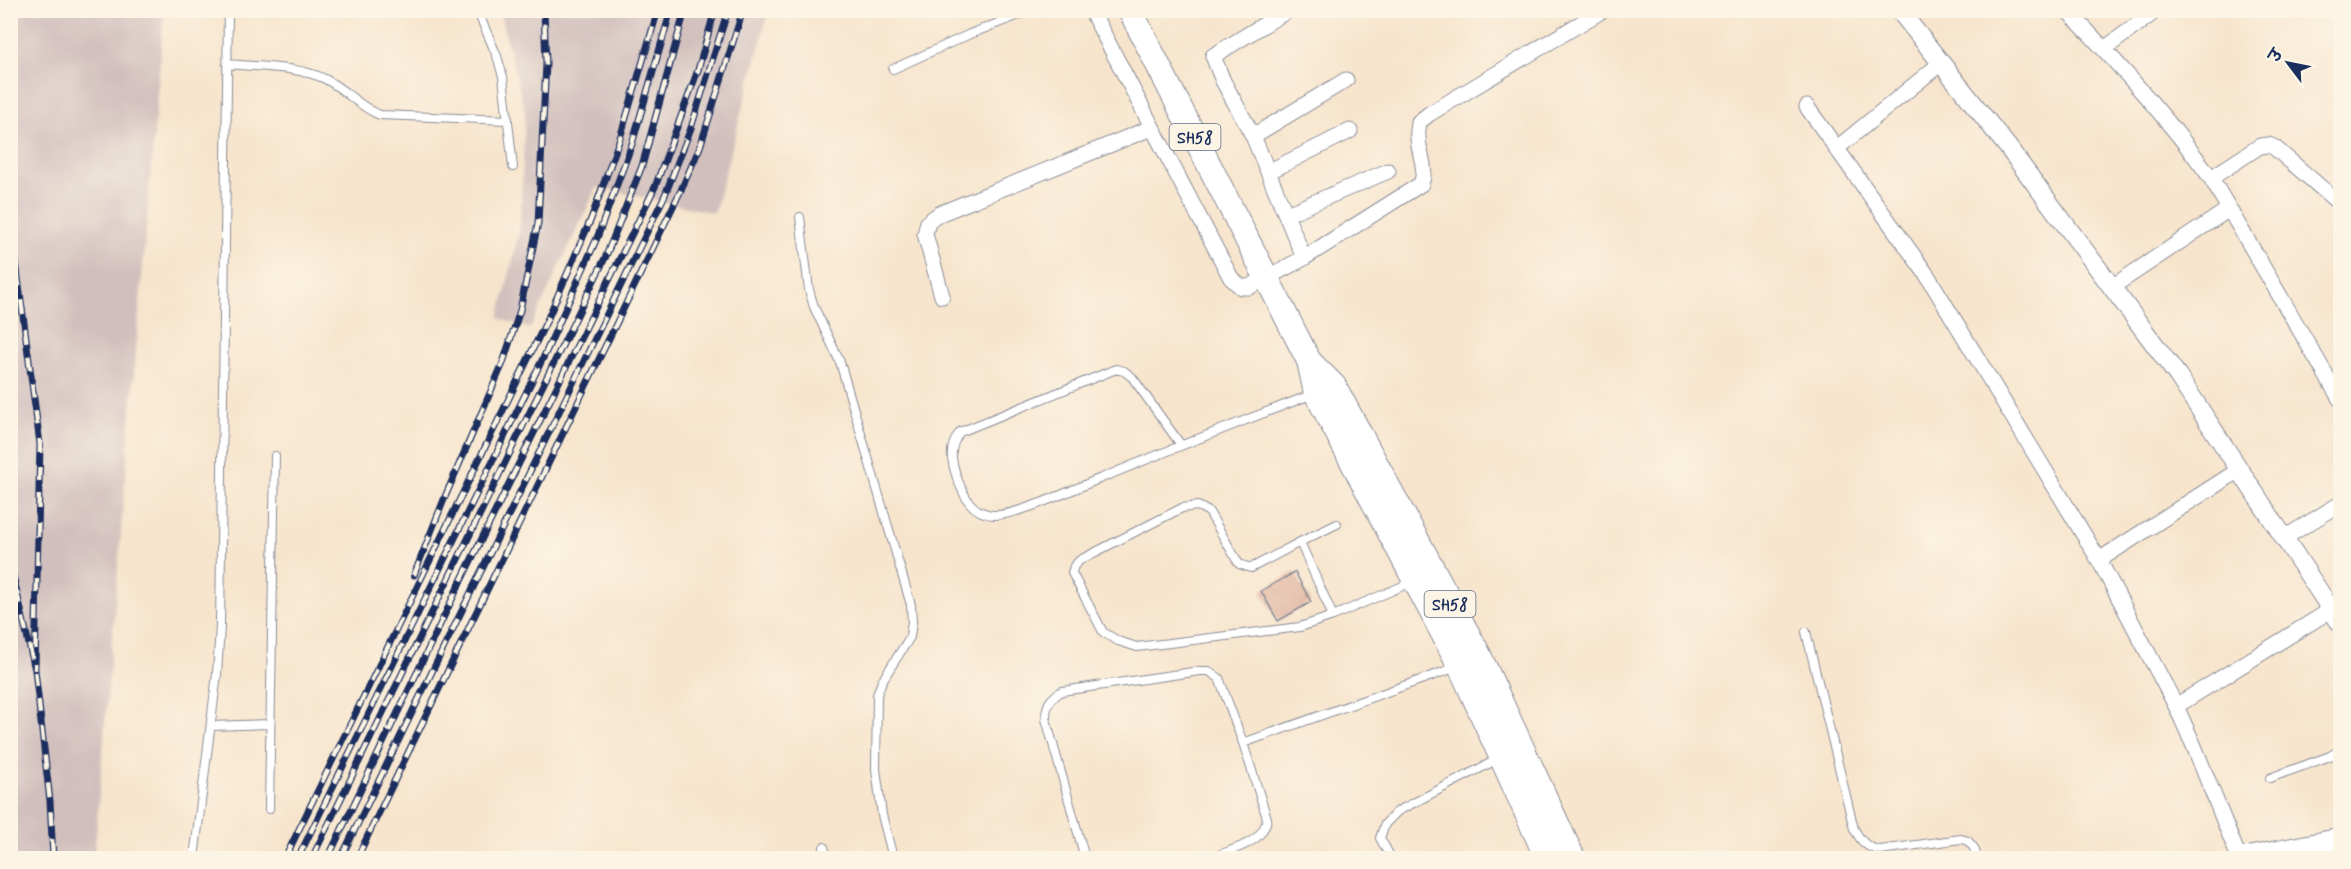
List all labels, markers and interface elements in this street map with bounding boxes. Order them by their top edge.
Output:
north arrow [2258,33,2318,93]
text: उ [2264,45,2289,68]
road number: SH58 [1170,124,1220,150]
road number: SH58 [1424,591,1476,617]

